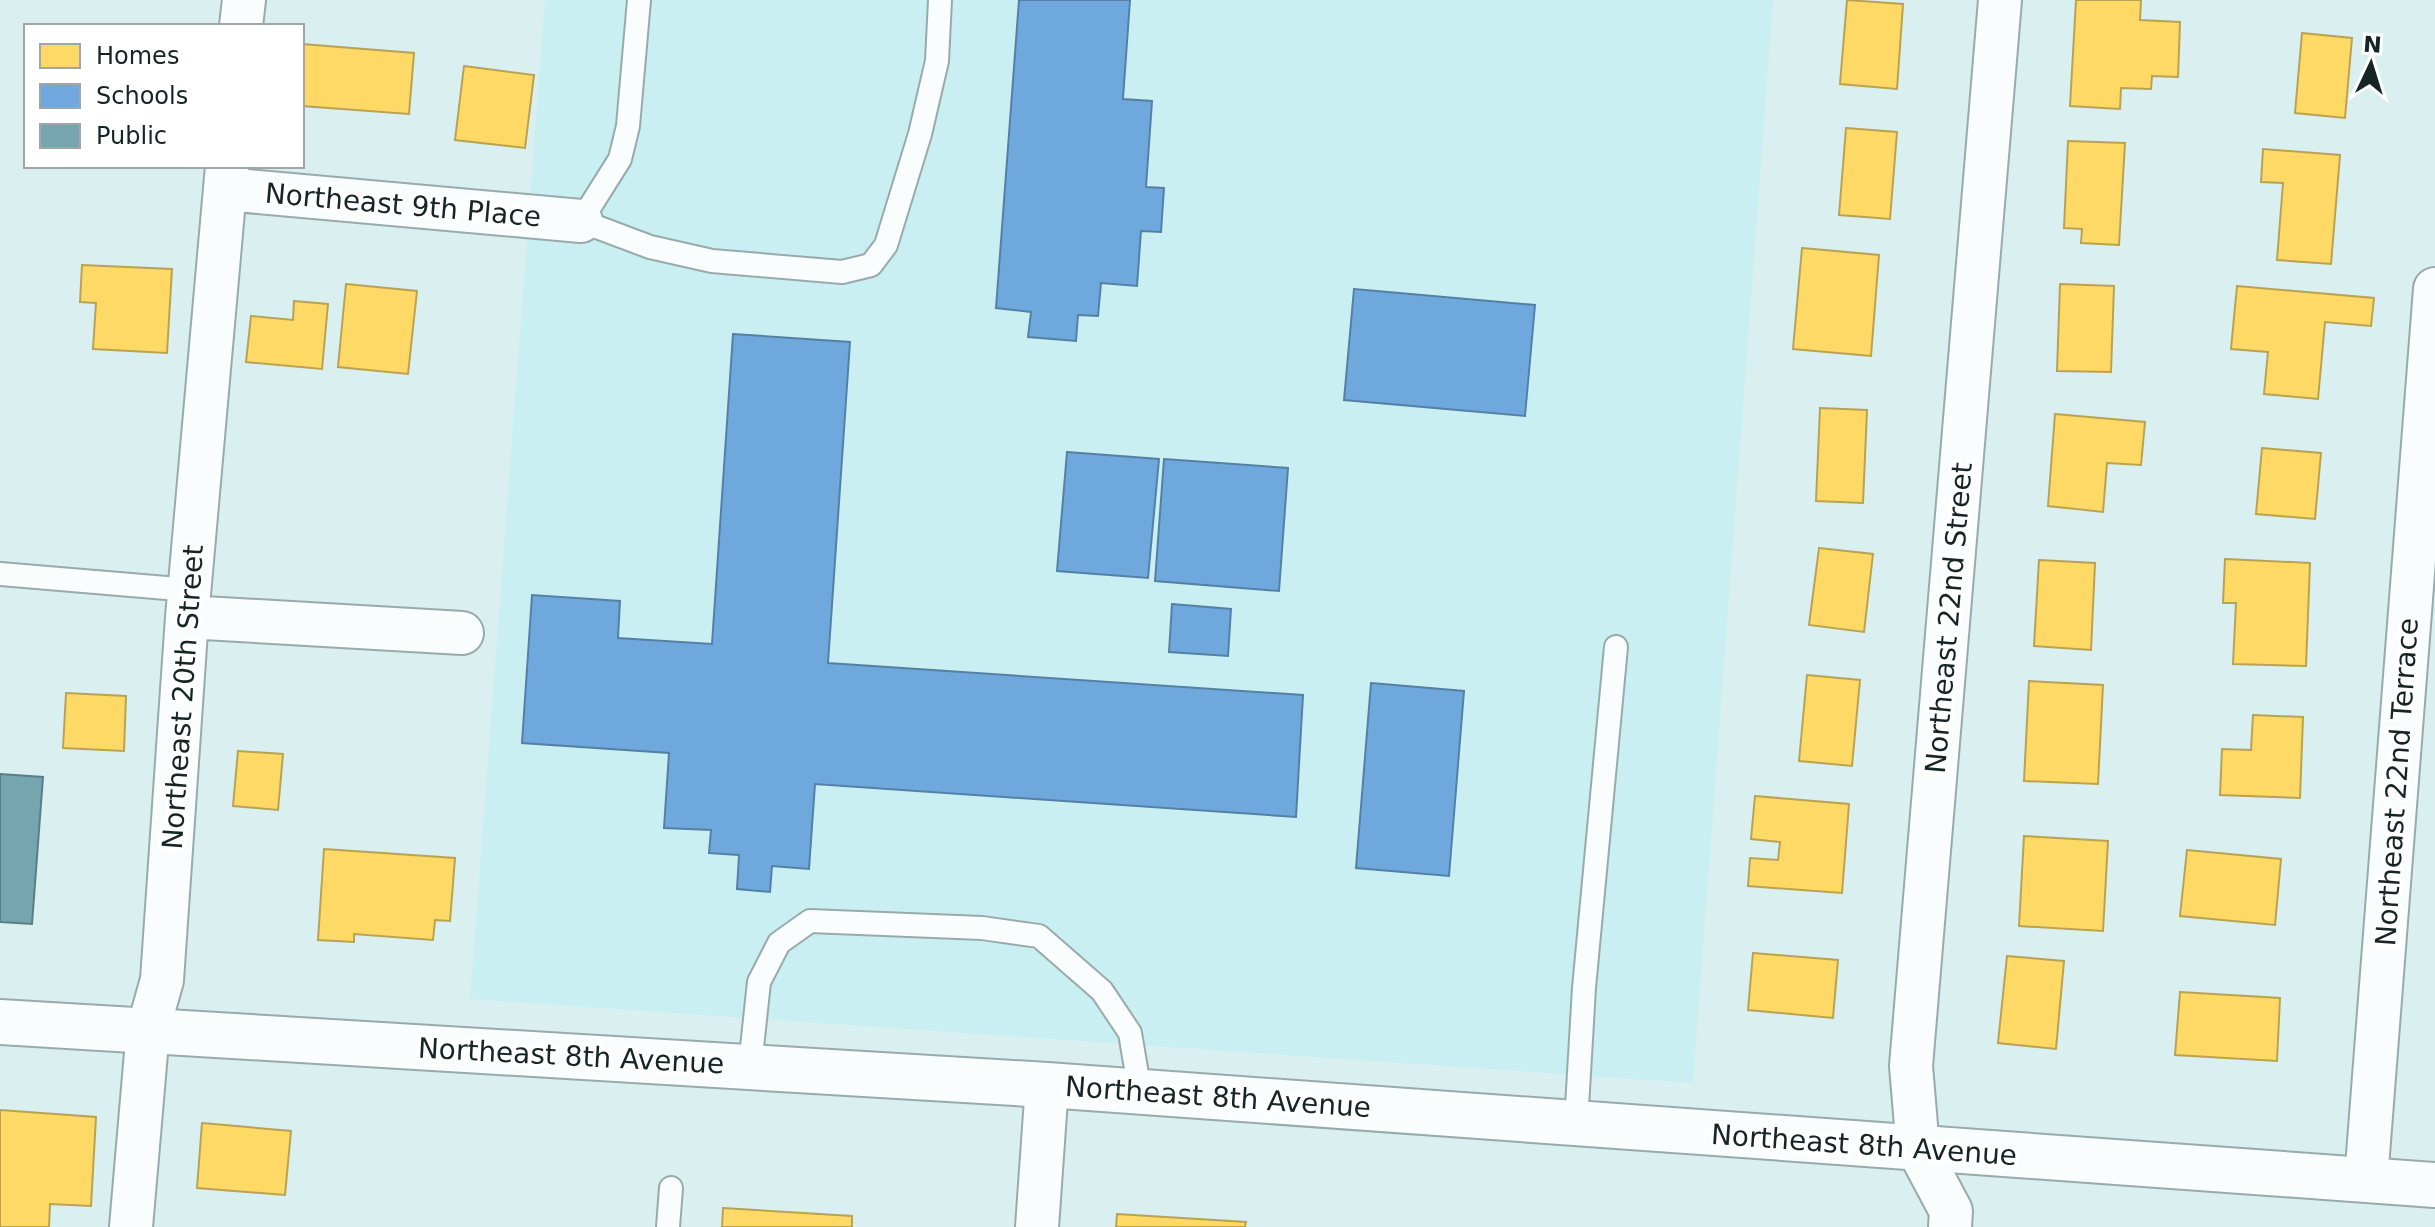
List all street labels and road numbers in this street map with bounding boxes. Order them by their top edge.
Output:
street label: Northeast 9th Place [264,176,542,234]
street label: Northeast 22nd Street [1919,461,1979,775]
street label: Northeast 20th Street [156,543,210,851]
street label: Northeast 22nd Terrace [2369,617,2425,947]
street label: Northeast 8th Avenue [417,1031,725,1081]
street label: Northeast 8th Avenue [1064,1070,1372,1124]
street label: Northeast 8th Avenue [1710,1118,2018,1172]

